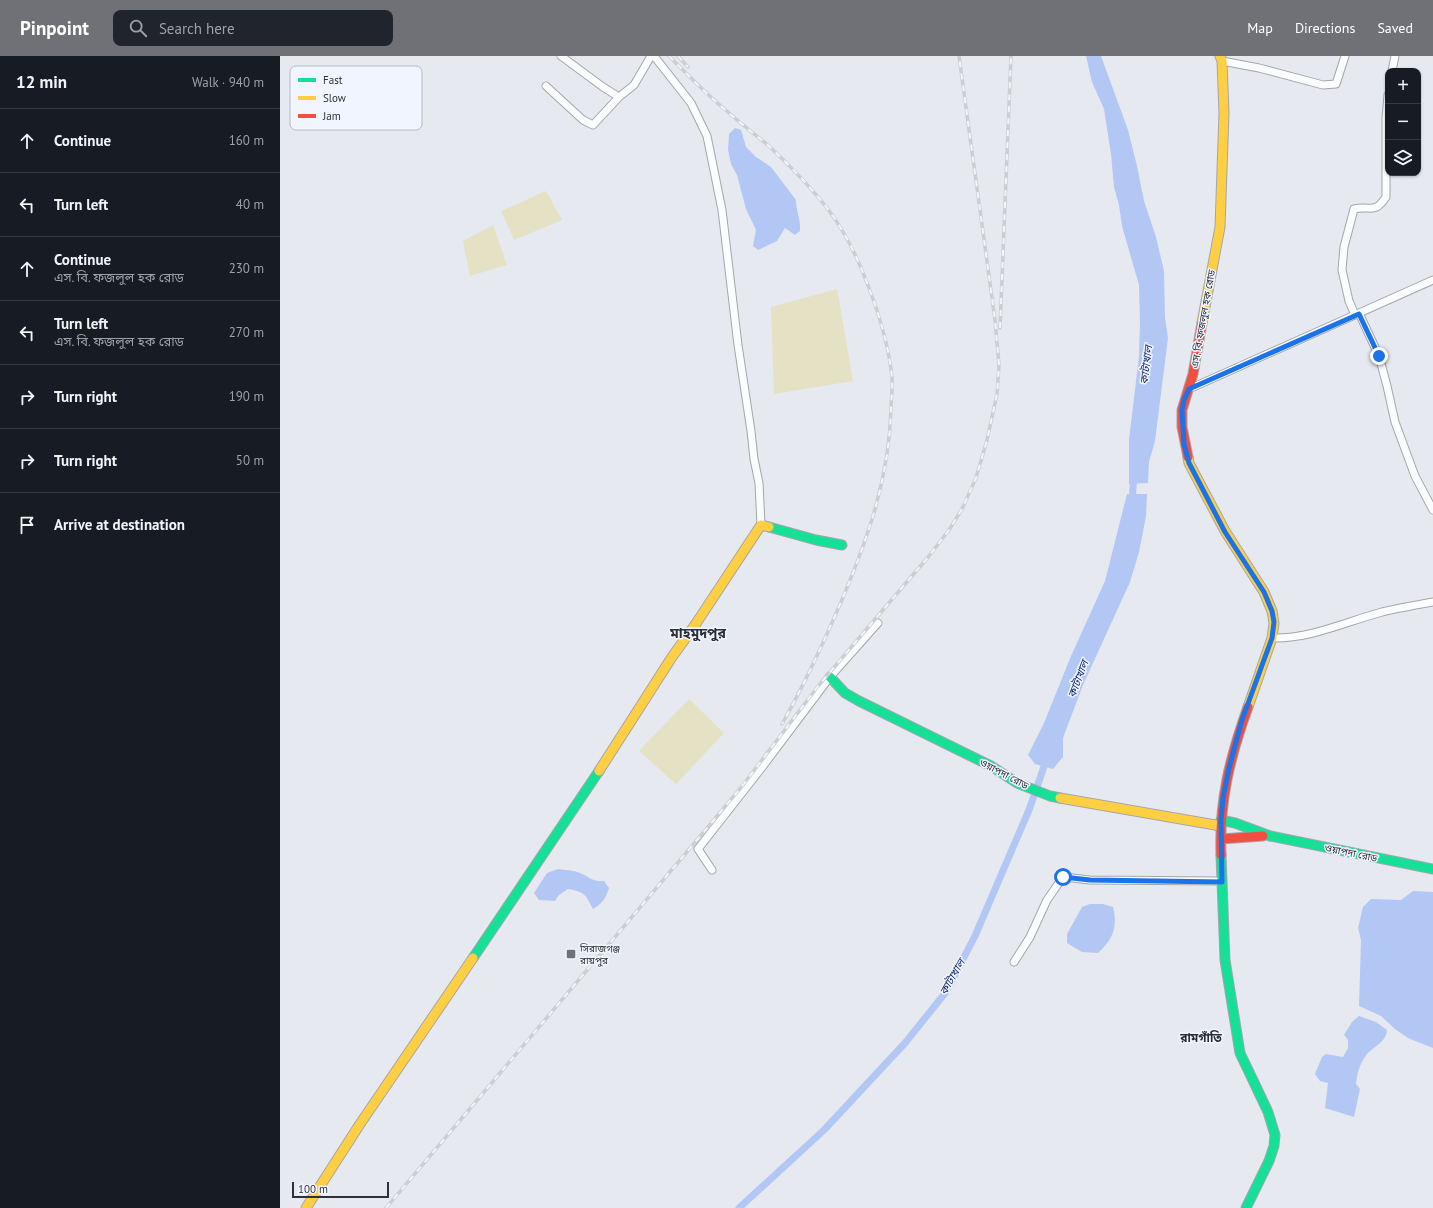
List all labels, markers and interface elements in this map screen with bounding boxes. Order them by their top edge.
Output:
search box [113,10,393,46]
text: Pinpoint [20,16,89,40]
icon: search [127,17,149,39]
text: Search here [159,19,235,38]
text: Map [1247,19,1273,37]
text: Directions [1295,19,1355,37]
text: Saved [1377,19,1413,37]
legend [290,66,422,130]
map controls [1385,68,1421,176]
button: + [1385,68,1421,104]
text: 12 min [16,71,67,93]
text: Fast [323,73,343,87]
text: Walk · 940 m [192,74,264,91]
text: Slow [323,91,346,105]
button: − [1385,104,1421,140]
text: Jam [322,109,341,123]
icon: ahead [16,130,38,152]
text: Continue [54,131,111,150]
text: 160 m [229,132,264,149]
button: layers [1385,140,1421,176]
icon: left [16,194,38,216]
text: Turn left [54,195,108,214]
text: 40 m [236,196,264,213]
text: Continue [54,250,111,269]
icon: ahead [16,258,38,280]
text: 230 m [229,260,264,277]
street label: এস. বি. ফজলুল হক রোড [1188,268,1218,369]
text: এস. বি. ফজলুল হক রোড [54,269,184,286]
text: Turn left [54,314,108,333]
icon: left [16,322,38,344]
text: 270 m [229,324,264,341]
text: এস. বি. ফজলুল হক রোড [54,333,184,350]
water label: কাটাখাল [1137,343,1156,385]
route end [1370,347,1388,365]
icon: right [16,386,38,408]
text: Turn right [54,387,117,406]
text: 190 m [229,388,264,405]
icon: right [16,450,38,472]
text: Turn right [54,451,117,470]
text: 50 m [236,452,264,469]
icon: arrive [16,514,38,536]
text: Arrive at destination [54,515,185,534]
district label: মাহমুদপুর [669,624,726,642]
water label: কাটাখাল [1064,656,1092,700]
street label: ওয়াপদা রোড [977,756,1032,793]
street label: ওয়াপদা রোড [1323,841,1379,865]
route start [1054,868,1072,886]
place label: সিরাজগঞ্জ রায়পুর [579,942,621,967]
marker: সিরাজগঞ্জ রায়পুর [565,948,577,960]
water label: কাটাখাল [936,955,969,997]
district label: রামগাঁতি [1179,1030,1222,1045]
scale bar [292,1180,389,1199]
text: 100 m [298,1182,328,1196]

